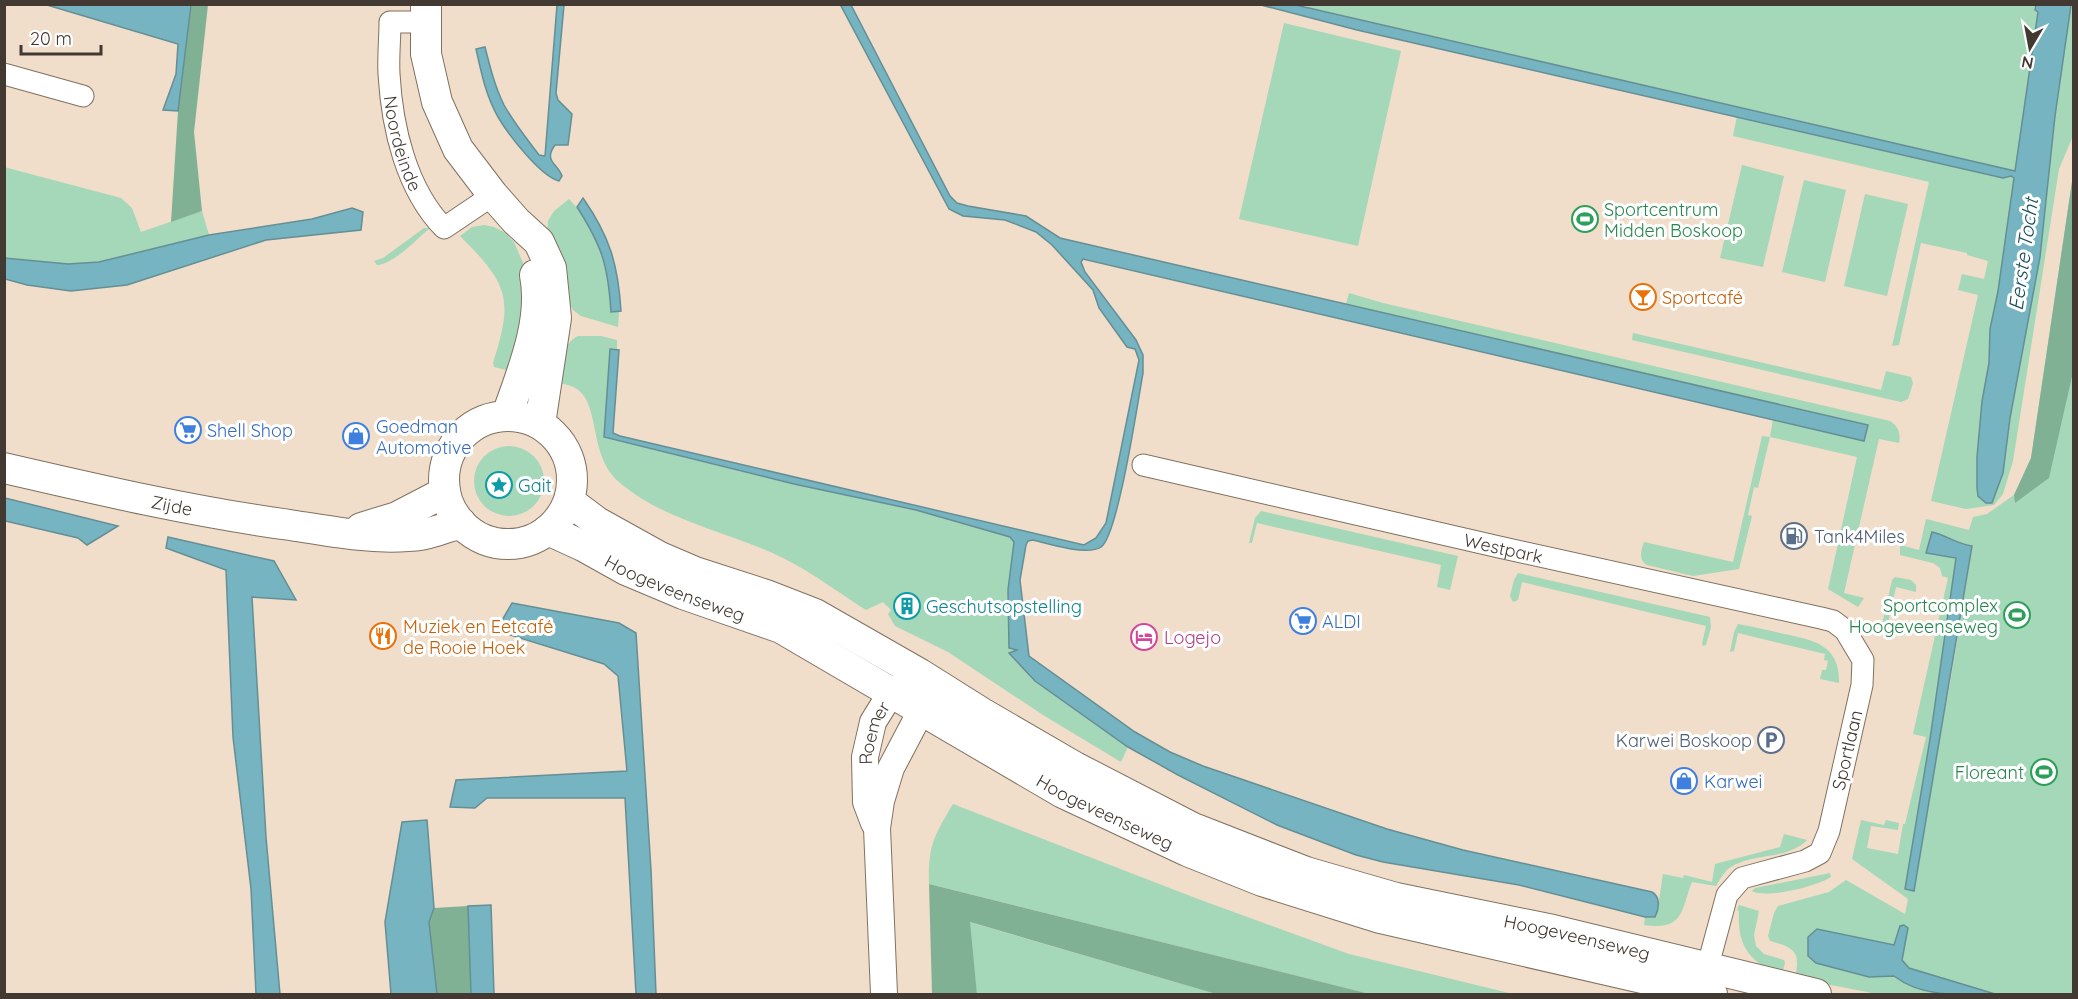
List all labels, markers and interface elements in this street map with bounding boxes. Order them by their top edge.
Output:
scale bar [21,18,100,56]
north arrow [2000,18,2060,78]
text: 20 m [30,27,72,50]
text: N [2020,52,2035,74]
street label: Noordeinde [379,94,427,195]
water label: Eerste Tocht [2003,194,2044,312]
place label: Sportcentrum Midden Boskoop [1604,198,1743,242]
sports icon: Sportcentrum Midden Boskoop [1570,204,1600,234]
bar icon: Sportcafé [1628,282,1658,312]
place label: Sportcafé [1662,286,1743,309]
supermarket icon: Shell Shop [173,415,203,445]
place label: Goedman Automotive [376,415,471,459]
place label: Shell Shop [207,419,293,442]
shop icon: Goedman Automotive [341,421,371,451]
place icon: Gait [484,470,514,500]
place label: Gait [518,474,552,497]
street label: Zijde [149,490,194,520]
fuel station icon: Tank4Miles [1779,521,1809,551]
place label: Tank4Miles [1814,525,1905,548]
street label: Westpark [1462,528,1545,568]
street label: Hoogeveenseweg [601,549,748,626]
building icon: Geschutsopstelling [892,591,922,621]
place label: Sportcomplex Hoogeveenseweg [1849,594,1998,638]
place label: Geschutsopstelling [926,595,1082,618]
sports icon: Sportcomplex Hoogeveenseweg [2002,600,2032,630]
supermarket icon: ALDI [1288,606,1318,636]
place label: ALDI [1322,610,1361,633]
place label: Muziek en Eetcafé de Rooie Hoek [403,615,553,659]
restaurant icon: Muziek en Eetcafé de Rooie Hoek [368,621,398,651]
hotel icon: Logejo [1129,622,1159,652]
place label: Logejo [1164,626,1221,649]
street label: Roemer [853,696,895,765]
street label: Sportlaan [1827,708,1867,792]
parking icon: Karwei Boskoop [1756,725,1786,755]
place label: Karwei Boskoop [1616,729,1752,752]
sports icon: Floreant [2029,757,2059,787]
place label: Floreant [1955,761,2024,784]
shop icon: Karwei [1669,766,1699,796]
street label: Hoogeveenseweg [1032,769,1177,855]
place label: Karwei [1704,770,1762,793]
street label: Hoogeveenseweg [1502,909,1653,965]

